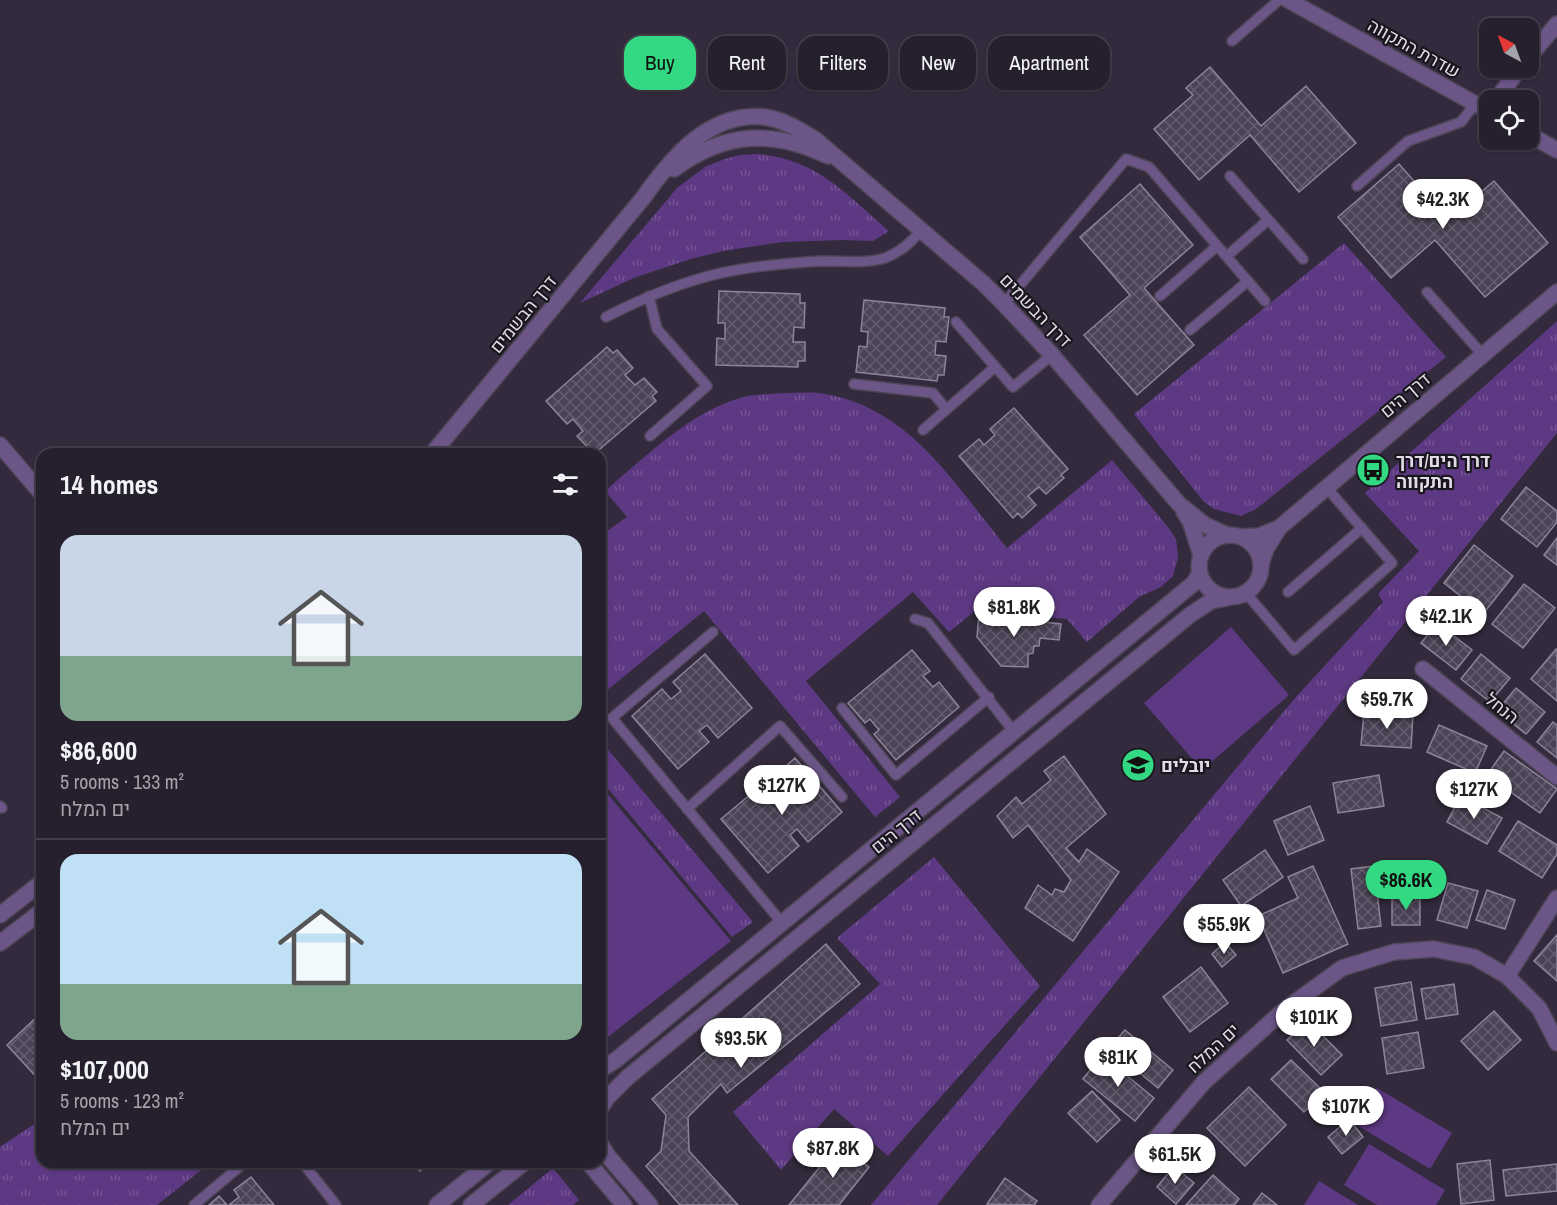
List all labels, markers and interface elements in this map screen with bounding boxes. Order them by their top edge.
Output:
street label: שדרת התקווה [1363,12,1465,84]
north arrow [1479,18,1539,78]
map controls [1479,18,1539,150]
chip: Buy [624,36,696,90]
chip: Rent [708,36,786,90]
chip: Filters [798,36,888,90]
chip: New [900,36,976,90]
chip: Apartment [988,36,1110,90]
button: locate [1479,90,1539,150]
pin: $42.3K [1394,179,1492,230]
text: $42.3K [1417,185,1469,212]
street label: דרך הבשמים [994,268,1078,352]
street label: דרך הבשמים [484,270,562,358]
street label: דרך הים [1374,367,1436,423]
place label: דרך הים/דרך התקווה [1396,448,1490,494]
bus stop icon: דרך הים/דרך התקווה [1355,452,1391,488]
text: 14 homes [60,467,158,502]
icon: filters [549,468,582,501]
icon: home [267,574,375,682]
pin: $81.8K [965,587,1063,638]
text: $81.8K [988,593,1040,620]
pin: $42.1K [1397,596,1495,647]
text: $42.1K [1420,602,1472,629]
pin: $59.7K [1338,679,1436,730]
text: $59.7K [1361,685,1413,712]
street label: הנחל [1480,687,1524,729]
text: $86,600 [60,733,137,768]
school or university icon: יובלים [1120,747,1156,783]
place label: יובלים [1161,753,1210,778]
pin: $127K [740,765,824,816]
text: 5 rooms · 133 m² [60,768,184,795]
pin: $127K [1432,769,1516,820]
text: $127K [758,771,806,798]
text: $127K [1450,775,1498,802]
text: ים המלח [60,795,130,822]
street label: דרך הים [865,803,927,859]
pin: $86.6K [1357,860,1455,911]
text: $86.6K [1380,866,1432,893]
icon: home [267,893,375,1001]
pin: $55.9K [1175,904,1273,955]
text: $55.9K [1198,910,1250,937]
pin: $101K [1272,997,1356,1048]
text: $101K [1290,1003,1338,1030]
street label: ים המלח [1181,1017,1245,1079]
pin: $93.5K [692,1018,790,1069]
text: $93.5K [715,1024,767,1051]
pin: $81K [1082,1037,1154,1088]
text: $81K [1098,1043,1138,1070]
text: $107,000 [60,1052,149,1087]
pin: $107K [1304,1086,1388,1137]
text: 5 rooms · 123 m² [60,1087,184,1114]
text: $107K [1322,1092,1370,1119]
text: ים המלח [60,1114,130,1141]
pin: $87.8K [784,1128,882,1179]
text: $87.8K [807,1134,859,1161]
pin: $61.5K [1126,1134,1224,1185]
text: $61.5K [1149,1140,1201,1167]

